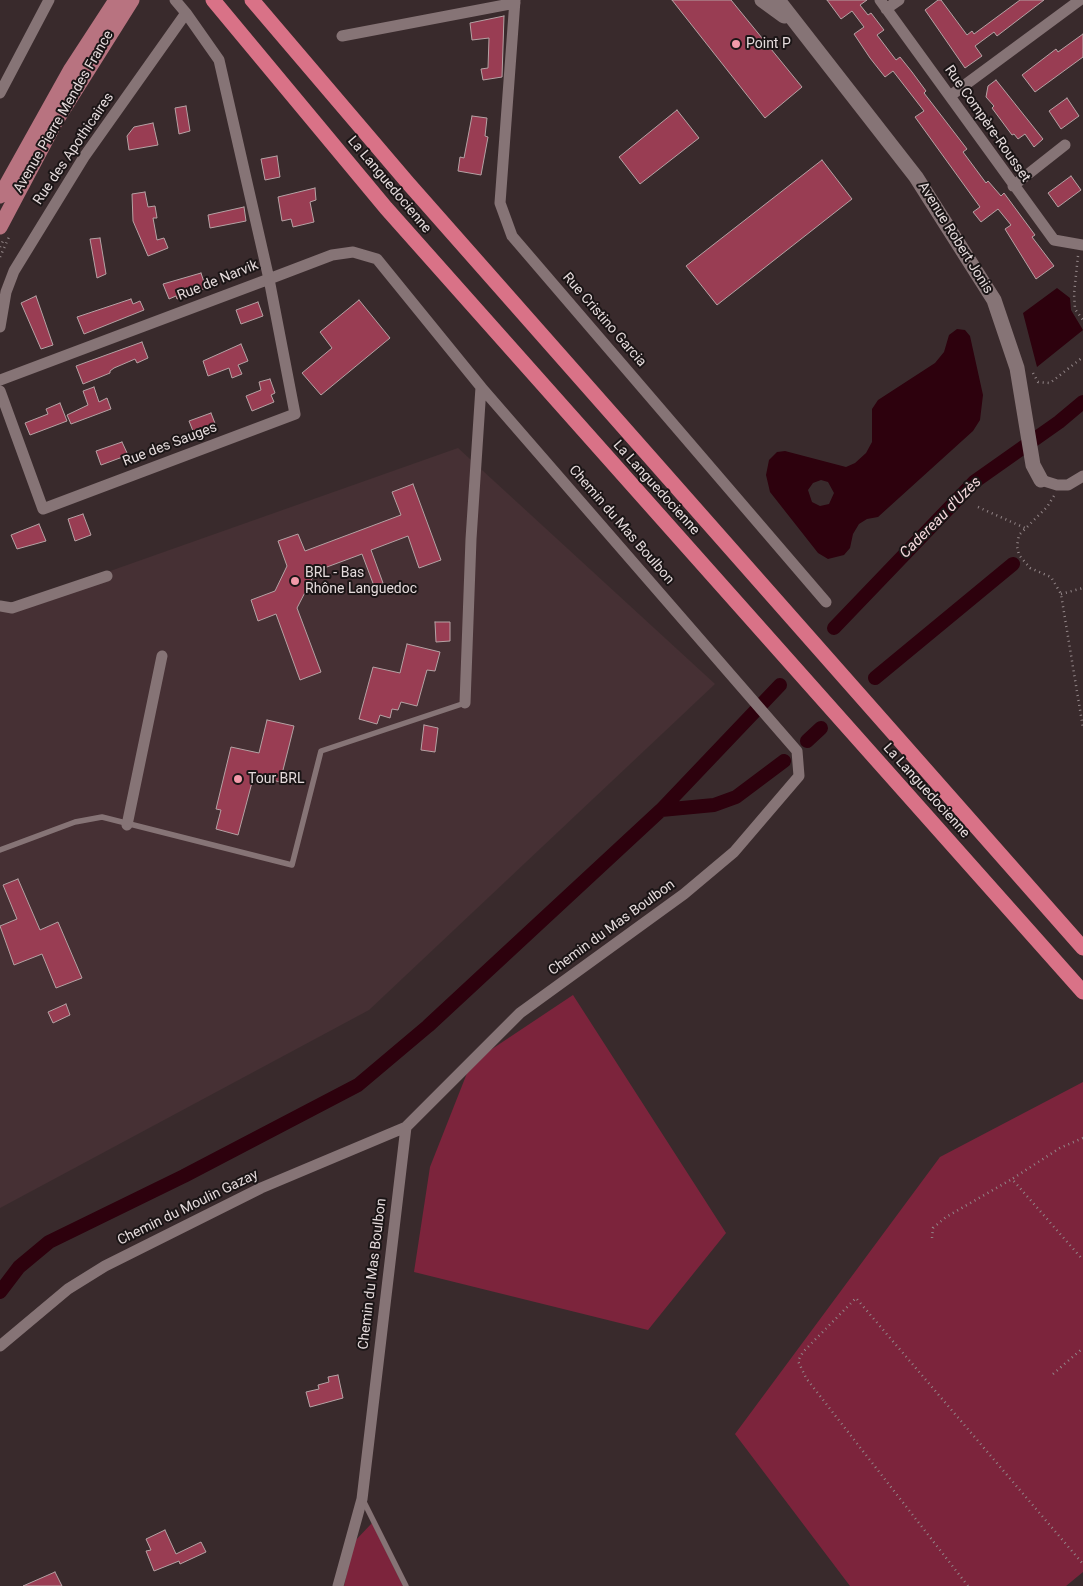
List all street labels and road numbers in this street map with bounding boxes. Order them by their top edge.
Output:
street label: Avenue Pierre Mendes France [11,28,117,196]
street label: Rue Compère-Rousset [940,62,1034,186]
street label: Rue des Apothicaires [30,90,118,208]
street label: La Languedocienne [344,133,434,237]
street label: Avenue Robert Jonis [914,179,996,297]
street label: Rue de Narvik [175,257,261,305]
street label: Rue Cristino Garcia [559,270,649,370]
street label: Rue des Sauges [121,419,219,471]
street label: La Languedocienne [609,437,703,539]
street label: Chemin du Mas Boulbon [565,462,677,588]
street label: La Languedocienne [879,740,973,842]
street label: Chemin du Mas Boulbon [546,876,678,980]
street label: Chemin du Moulin Gazay [115,1167,261,1249]
street label: Chemin du Mas Boulbon [355,1197,391,1351]

